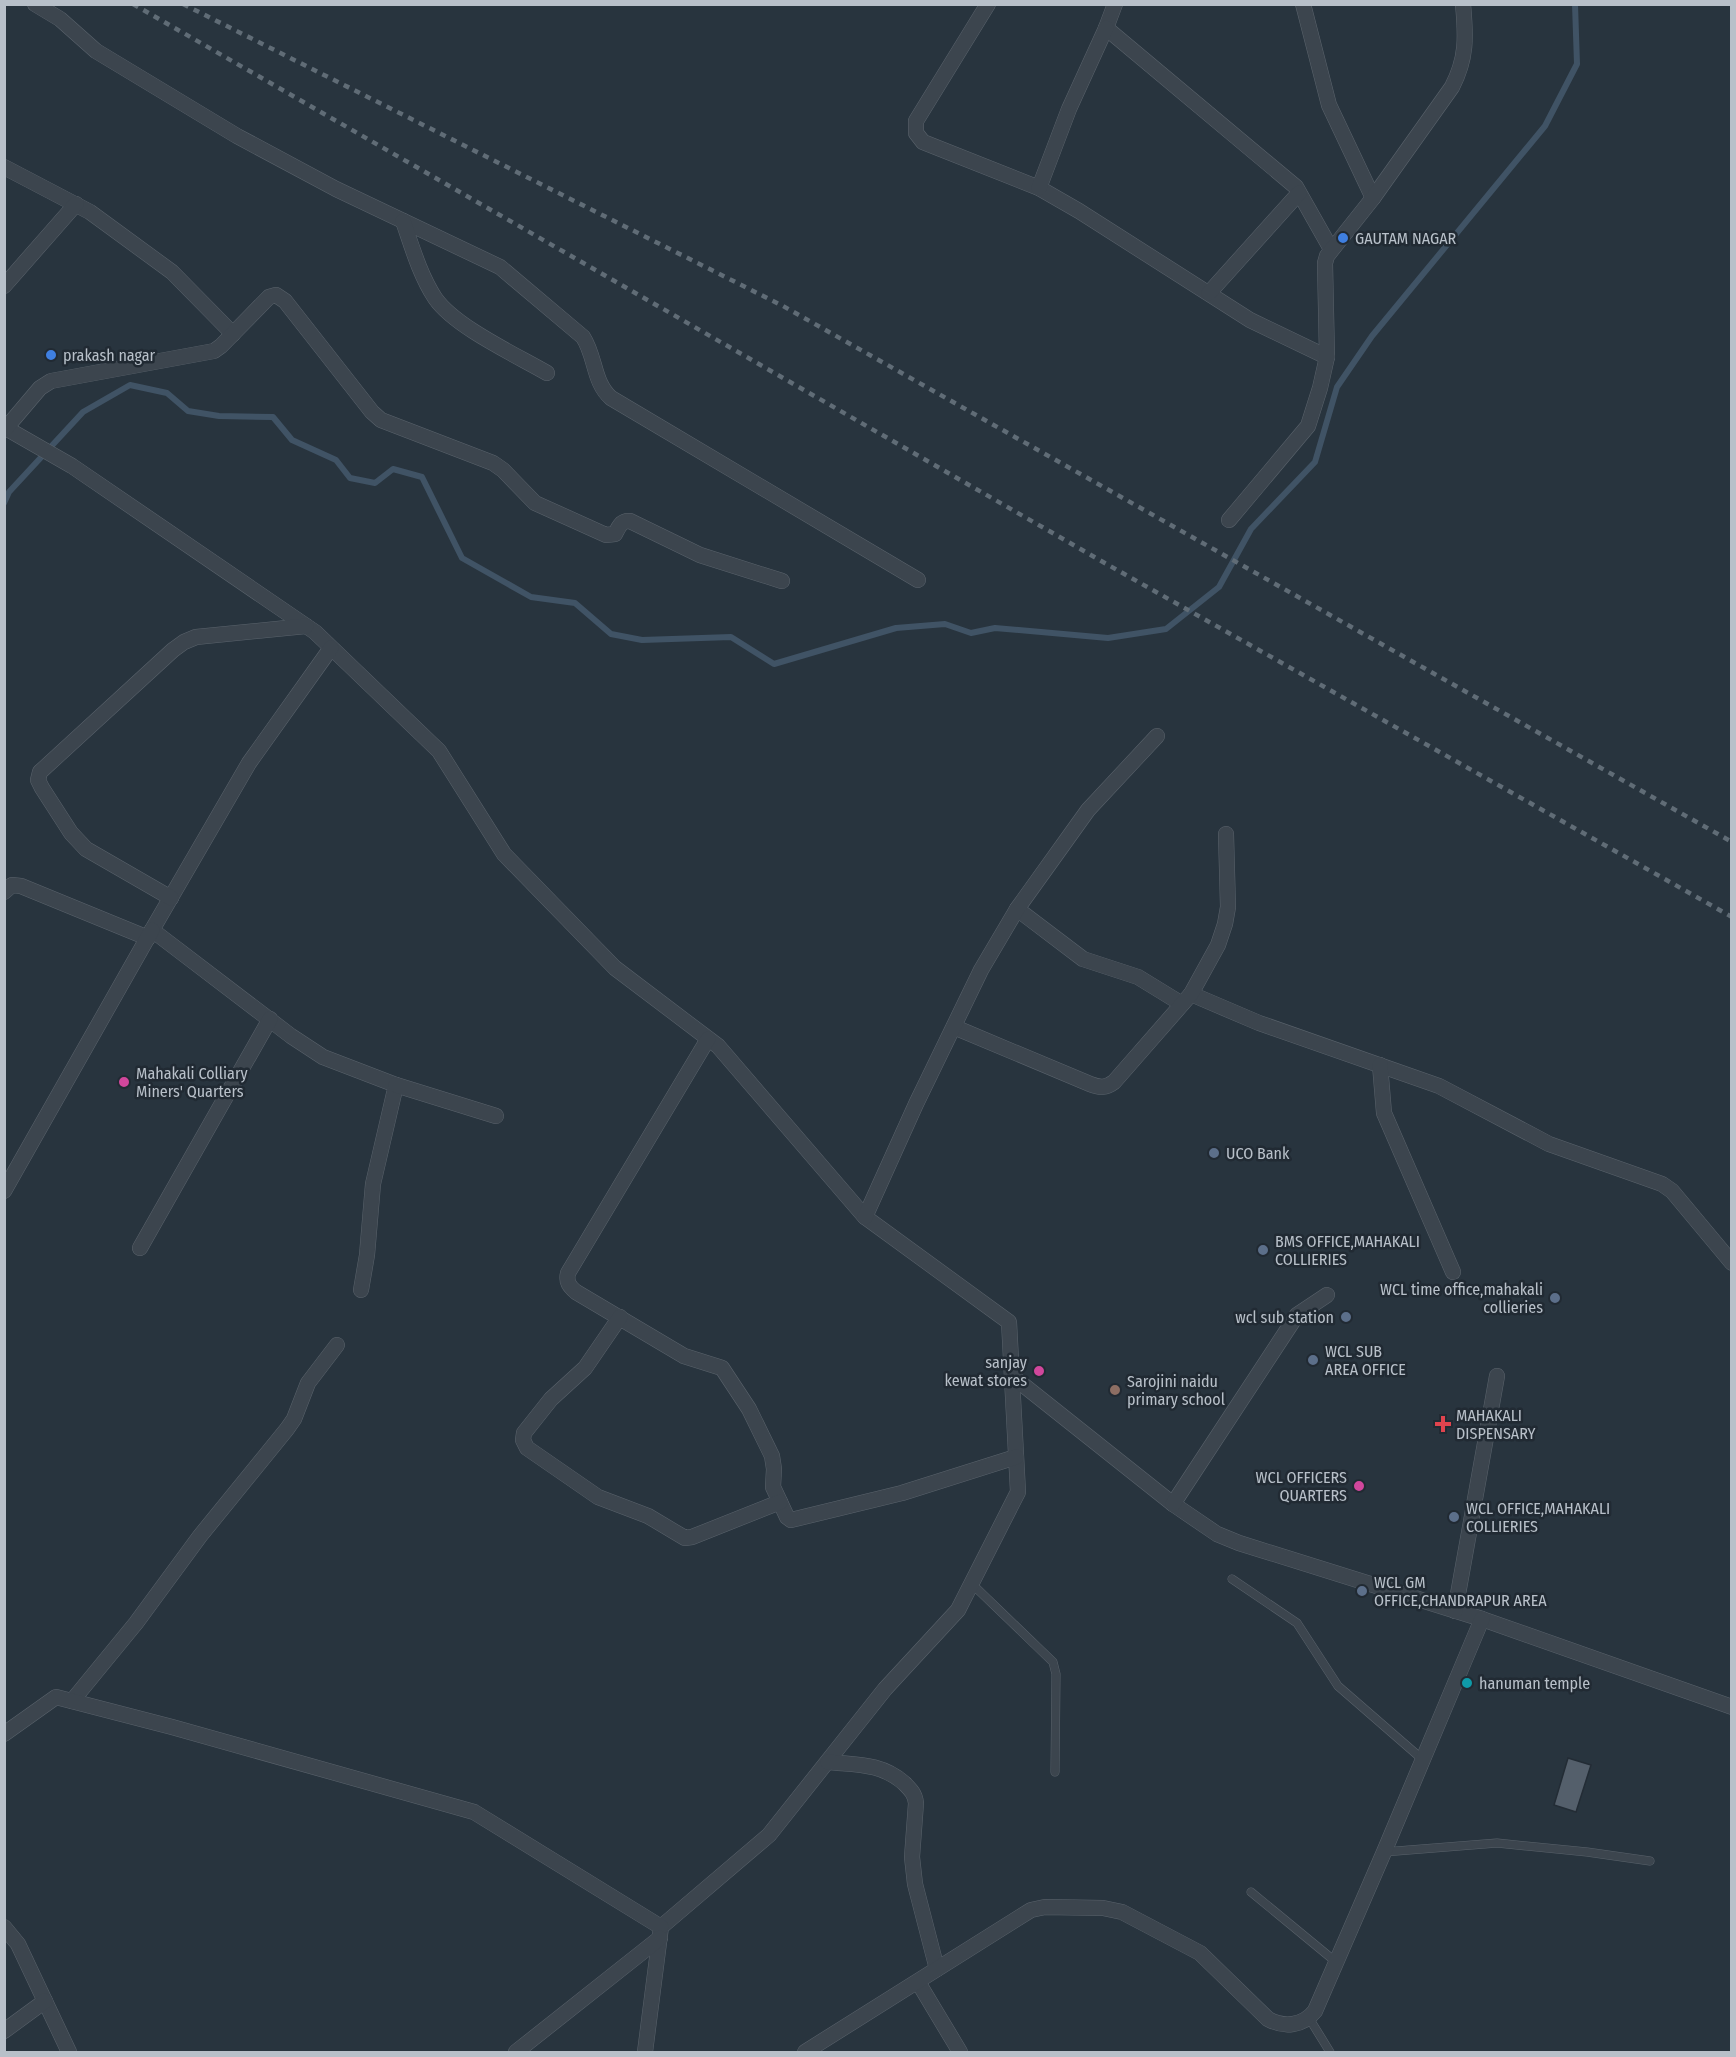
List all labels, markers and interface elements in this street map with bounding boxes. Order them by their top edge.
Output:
place label: GAUTAM NAGAR [1355,229,1457,248]
marker: GAUTAM NAGAR [1336,231,1350,245]
place label: prakash nagar [63,346,156,365]
marker: prakash nagar [44,348,58,362]
place label: Mahakali Colliary Miners' Quarters [136,1064,249,1101]
marker: Mahakali Colliary Miners' Quarters [117,1075,131,1089]
place label: UCO Bank [1226,1144,1290,1163]
marker: UCO Bank [1207,1146,1221,1160]
place label: BMS OFFICE,MAHAKALI COLLIERIES [1275,1232,1420,1269]
marker: BMS OFFICE,MAHAKALI COLLIERIES [1256,1243,1270,1257]
place label: WCL time office,mahakali collieries [1380,1280,1543,1317]
marker: WCL time office,mahakali collieries [1548,1291,1562,1305]
place label: wcl sub station [1235,1308,1334,1327]
marker: wcl sub station [1339,1310,1353,1324]
place label: WCL SUB AREA OFFICE [1325,1342,1406,1379]
place label: sanjay kewat stores [945,1353,1028,1390]
marker: WCL SUB AREA OFFICE [1306,1353,1320,1367]
marker: sanjay kewat stores [1032,1364,1046,1378]
place label: Sarojini naidu primary school [1127,1372,1225,1409]
marker: Sarojini naidu primary school [1108,1383,1122,1397]
place label: MAHAKALI DISPENSARY [1456,1406,1536,1443]
marker: MAHAKALI DISPENSARY [1434,1415,1452,1433]
place label: WCL OFFICERS QUARTERS [1256,1468,1347,1505]
marker: WCL OFFICERS QUARTERS [1352,1479,1366,1493]
place label: WCL OFFICE,MAHAKALI COLLIERIES [1466,1499,1610,1536]
marker: WCL OFFICE,MAHAKALI COLLIERIES [1447,1510,1461,1524]
place label: WCL GM OFFICE,CHANDRAPUR AREA [1374,1573,1547,1610]
marker: WCL GM OFFICE,CHANDRAPUR AREA [1355,1584,1369,1598]
place label: hanuman temple [1479,1674,1590,1693]
marker: hanuman temple [1460,1676,1474,1690]

